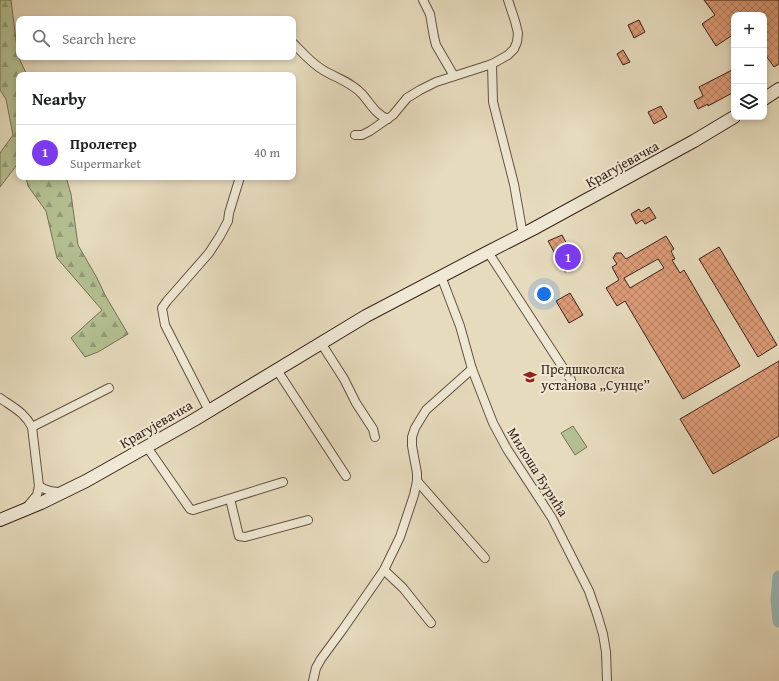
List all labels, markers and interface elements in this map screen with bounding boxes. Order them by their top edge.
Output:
map controls [731,12,767,120]
button: + [731,12,767,48]
search box [16,16,296,60]
icon: search [30,27,52,49]
text: Search here [62,28,136,49]
button: − [731,48,767,84]
button: layers [731,84,767,120]
text: Nearby [32,86,86,111]
text: Пролетер [70,133,137,154]
street label: Крагујевачка [582,135,663,192]
text: 1 [42,143,48,162]
text: 40 m [254,143,280,162]
text: Supermarket [70,154,141,173]
pin: 1 [555,242,581,272]
your location [534,284,554,304]
place label: Предшколска установа „Сунце” [540,359,650,395]
school or university icon: Предшколска установа „Сунце” [522,369,538,385]
street label: Крагујевачка [116,395,196,453]
street label: Милоша Ђурића [503,424,574,521]

